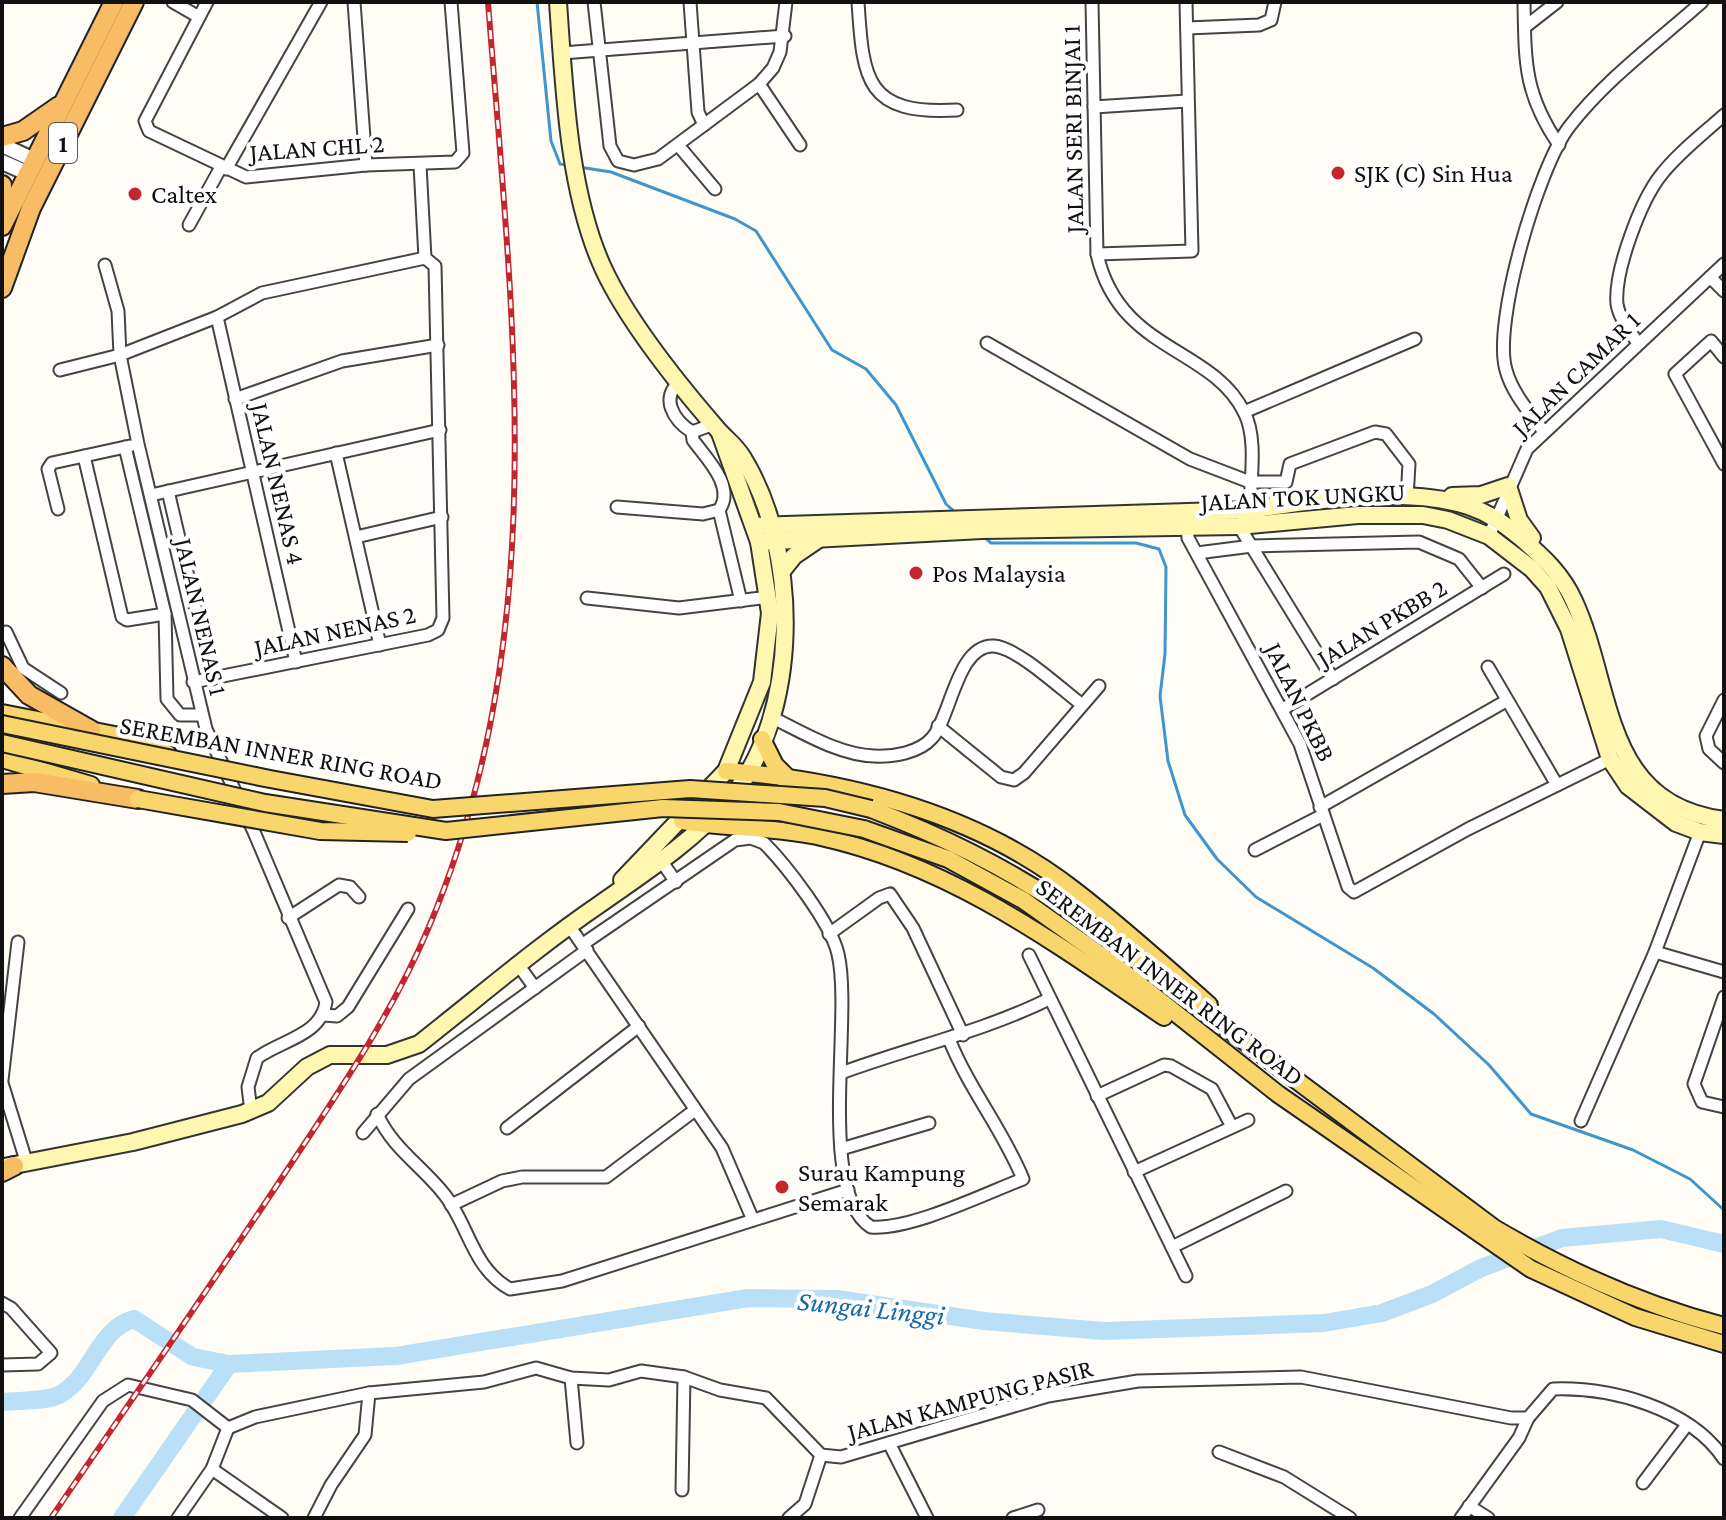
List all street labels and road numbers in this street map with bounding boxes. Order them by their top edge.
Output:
street label: JALAN SERI BINJAI 1 [1057,24,1089,236]
road number: 1 [49,123,77,163]
street label: JALAN CHL 2 [247,129,385,167]
street label: JALAN CAMAR 1 [1505,306,1646,444]
street label: JALAN NENAS 4 [245,398,311,568]
street label: JALAN TOK UNGKU [1198,477,1406,517]
street label: JALAN NENAS 1 [168,533,233,699]
street label: JALAN PKBB 2 [1310,573,1452,674]
street label: JALAN NENAS 2 [250,600,418,663]
street label: JALAN PKBB [1258,636,1341,766]
street label: SEREMBAN INNER RING ROAD [117,710,445,796]
street label: SEREMBAN INNER RING ROAD [1031,872,1309,1092]
street label: JALAN KAMPUNG PASIR [842,1353,1096,1447]

